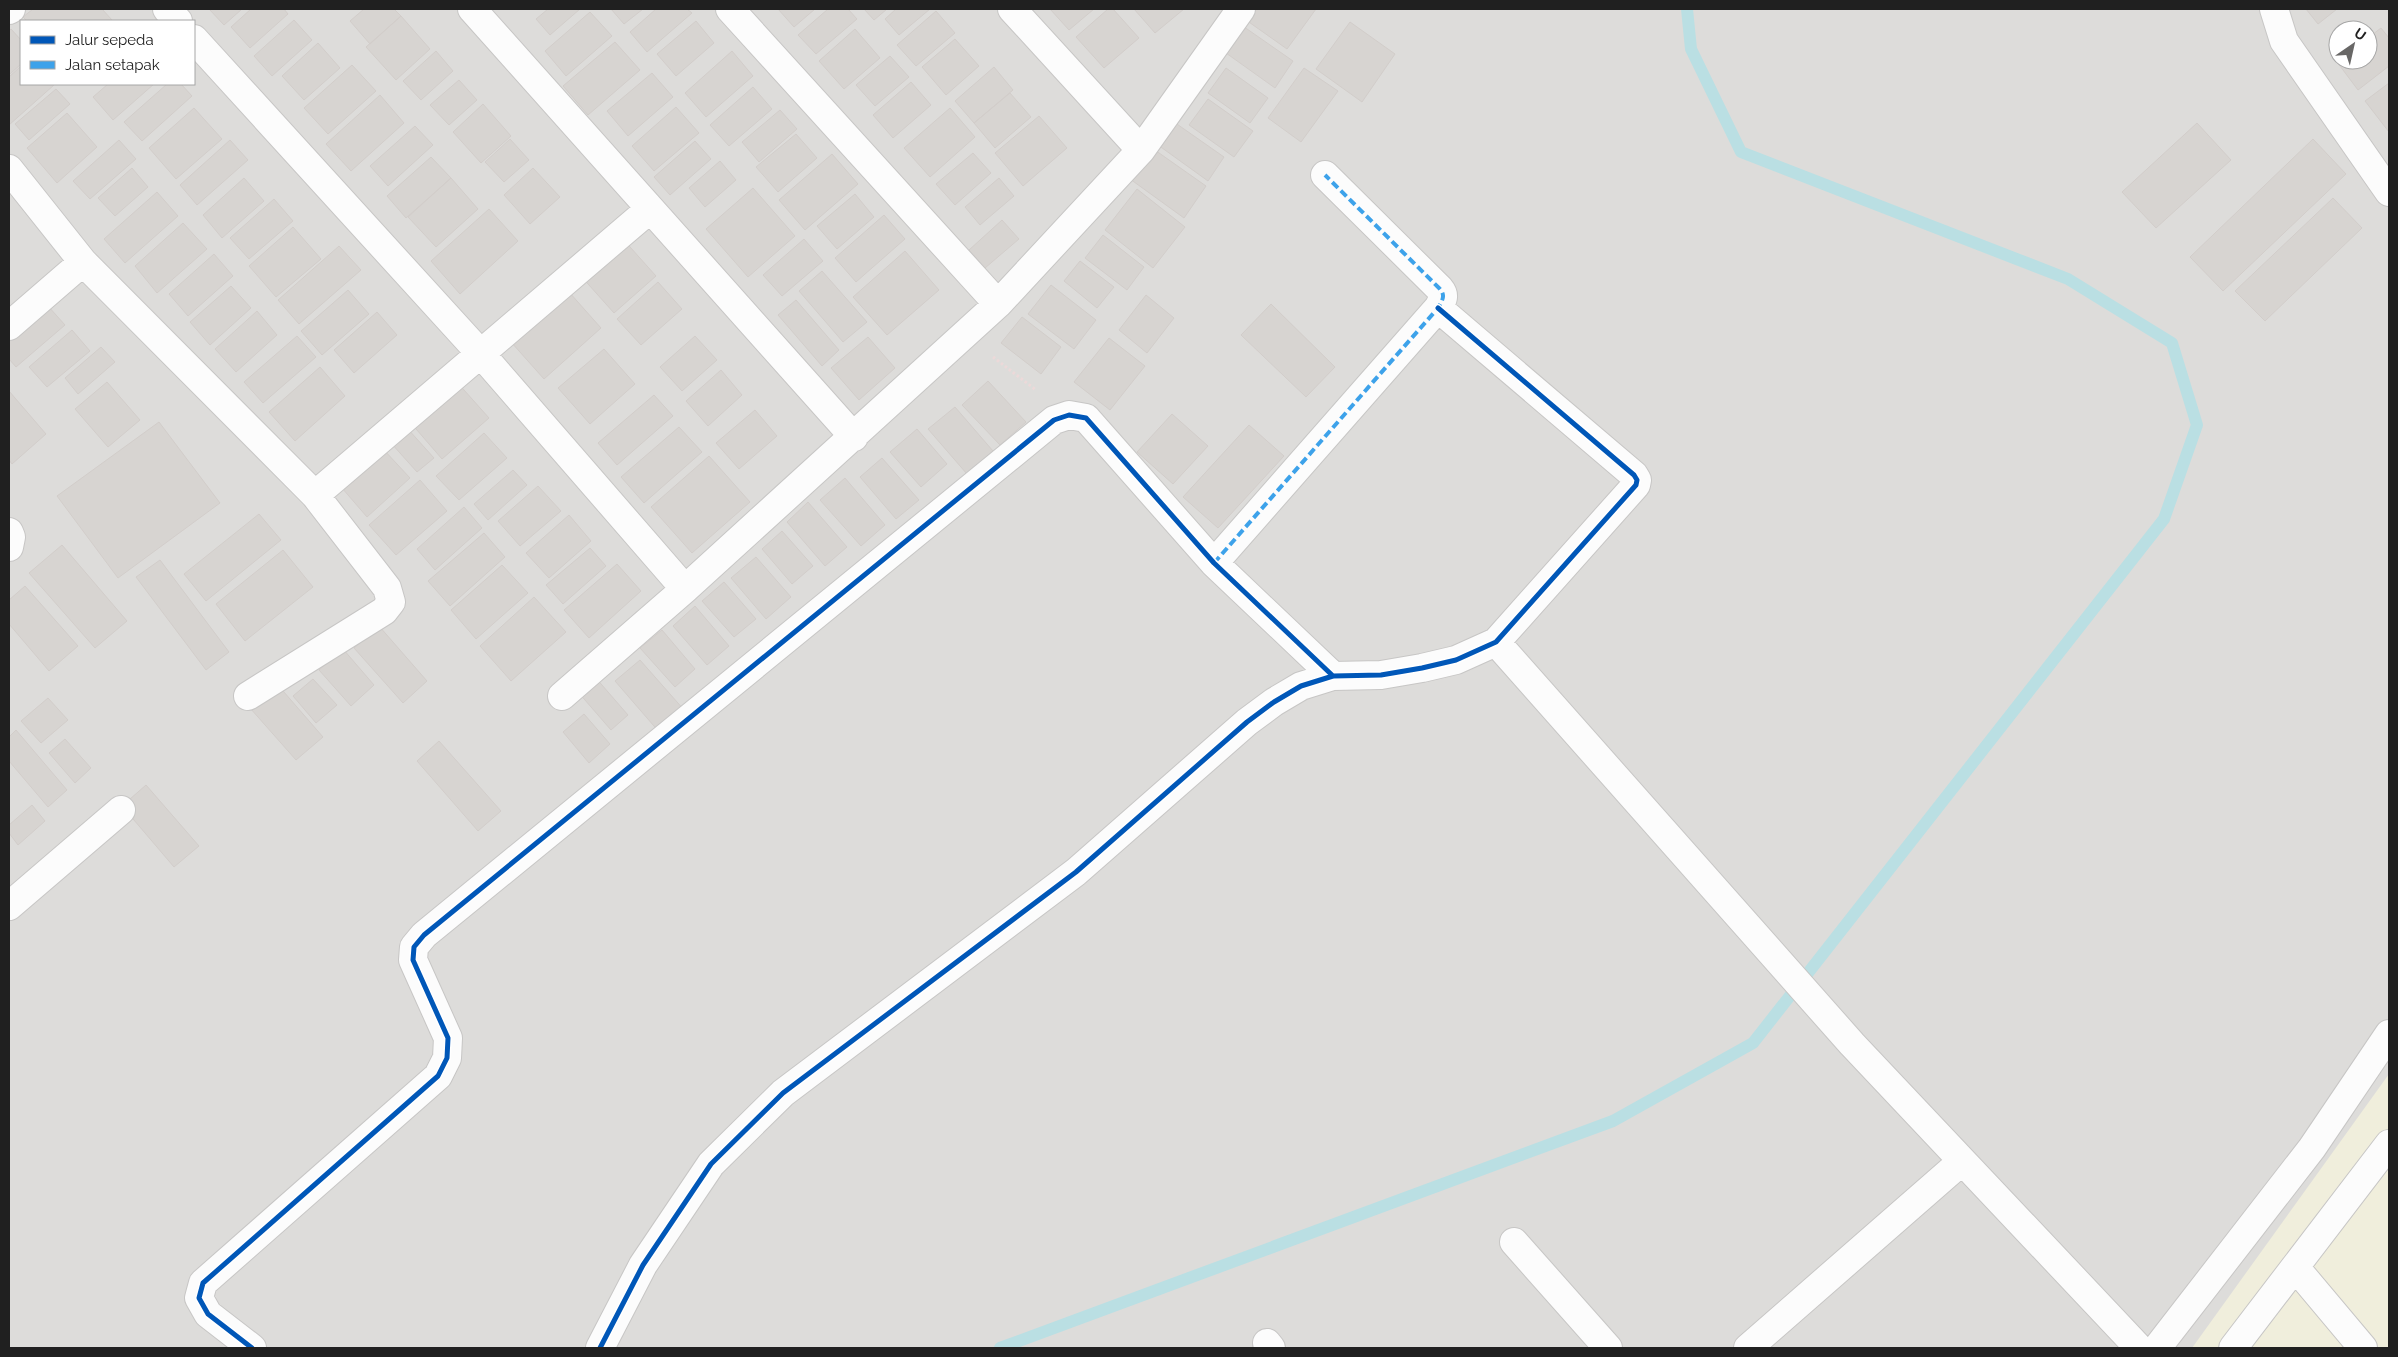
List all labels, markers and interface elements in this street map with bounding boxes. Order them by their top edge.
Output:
legend [20,20,195,85]
north arrow [2328,20,2378,70]
text: U [2351,25,2369,44]
text: Jalur sepeda [65,31,154,49]
text: Jalan setapak [65,56,160,74]

